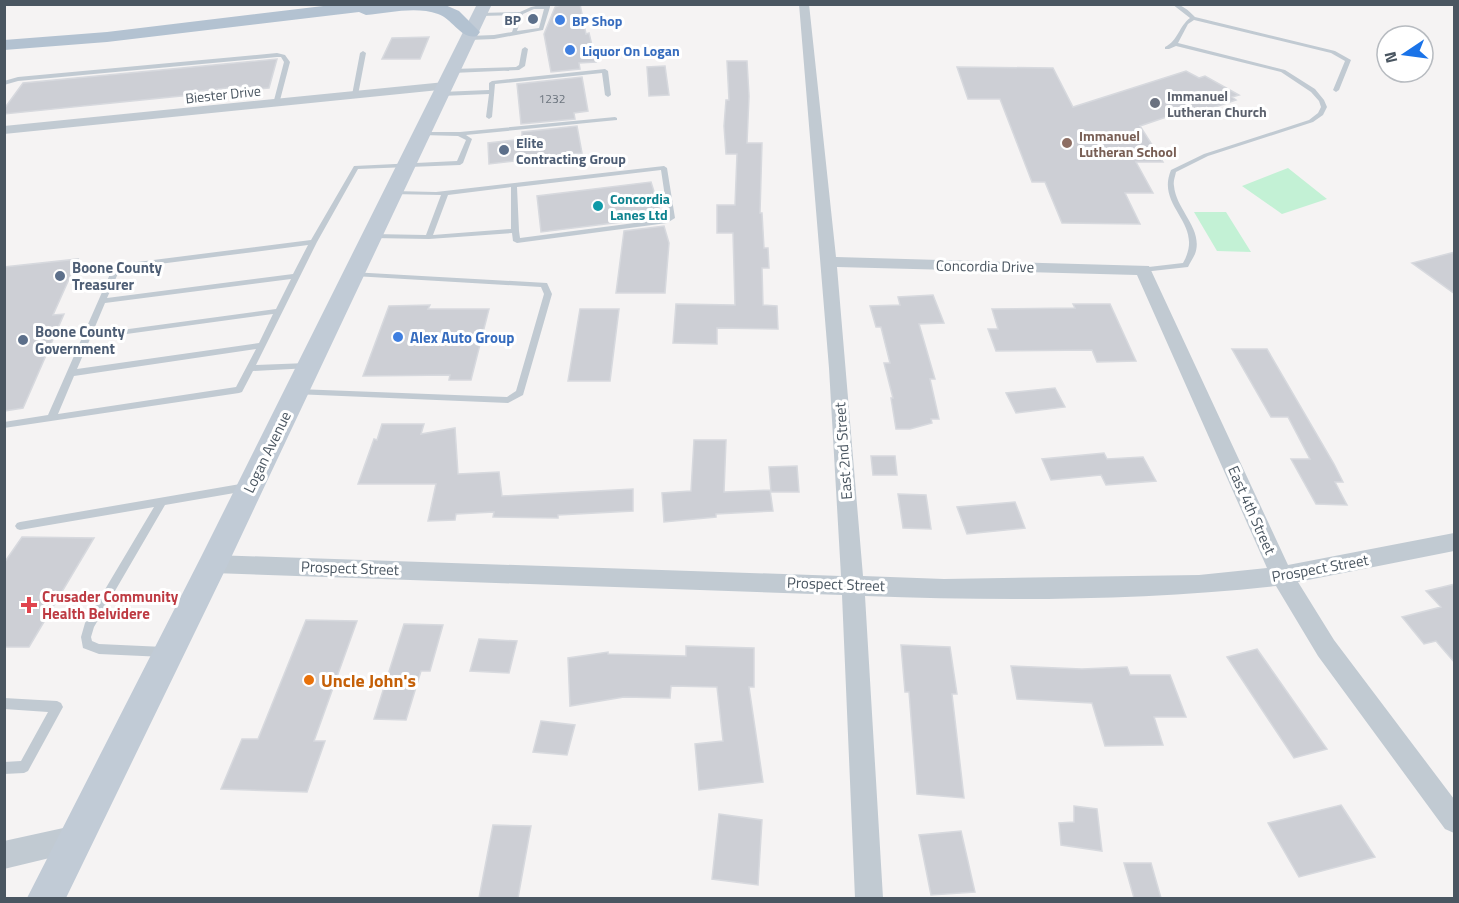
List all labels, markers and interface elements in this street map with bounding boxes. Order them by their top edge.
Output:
place label: BP [504,9,521,30]
place label: BP Shop [572,10,623,31]
marker: BP [526,12,540,26]
marker: BP Shop [553,13,567,27]
north arrow [1375,24,1435,84]
place label: Liquor On Logan [582,40,680,61]
marker: Liquor On Logan [563,43,577,57]
text: N [1377,49,1403,65]
street label: Biester Drive [184,80,262,108]
place label: Immanuel Lutheran Church [1167,85,1267,122]
house number: 1232 [539,89,565,108]
marker: Immanuel Lutheran Church [1148,96,1162,110]
place label: Immanuel Lutheran School [1079,125,1177,162]
place label: Elite Contracting Group [516,132,626,169]
marker: Immanuel Lutheran School [1060,136,1074,150]
marker: Elite Contracting Group [497,143,511,157]
place label: Concordia Lanes Ltd [610,188,670,225]
marker: Concordia Lanes Ltd [591,199,605,213]
street label: Concordia Drive [936,254,1034,278]
place label: Boone County Treasurer [72,256,162,296]
marker: Boone County Treasurer [53,269,67,283]
place label: Boone County Government [35,320,125,360]
place label: Alex Auto Group [410,326,514,349]
marker: Alex Auto Group [391,330,405,344]
marker: Boone County Government [16,333,30,347]
street label: East 2nd Street [828,401,858,501]
street label: Logan Avenue [237,407,297,497]
street label: East 4th Street [1222,462,1282,559]
street label: Prospect Street [1270,548,1371,588]
street label: Prospect Street [301,555,400,581]
street label: Prospect Street [787,571,886,597]
place label: Crusader Community Health Belvidere [42,585,179,625]
marker: Crusader Community Health Belvidere [20,596,38,614]
place label: Uncle John's [321,667,416,694]
marker: Uncle John's [302,673,316,687]

